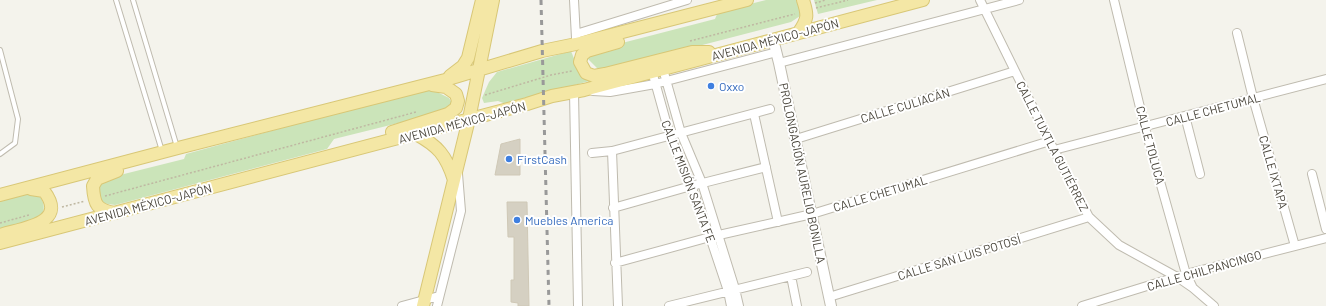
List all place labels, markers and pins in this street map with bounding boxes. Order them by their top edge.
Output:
place label: Oxxo [719,79,744,93]
marker: Oxxo [706,81,716,91]
place label: FirstCash [517,152,567,166]
marker: FirstCash [504,154,514,164]
place label: Muebles America [525,213,614,227]
marker: Muebles America [512,215,522,225]

